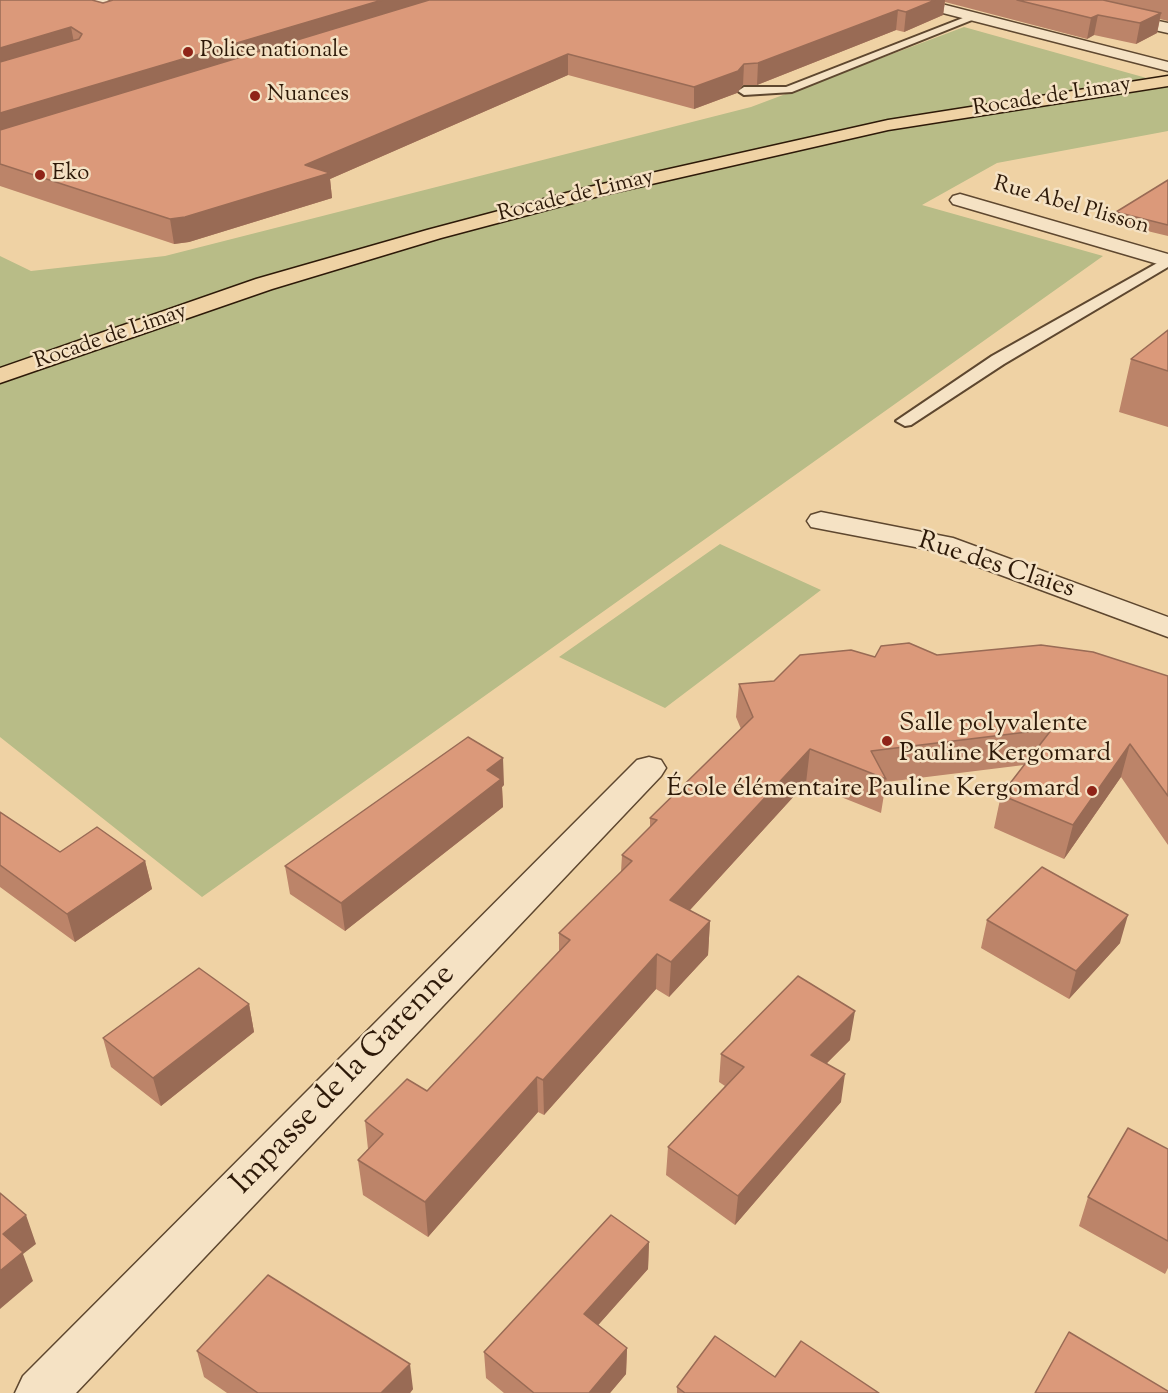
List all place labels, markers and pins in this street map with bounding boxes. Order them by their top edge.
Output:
place label: Police nationale [200,39,348,65]
marker: Police nationale [181,45,195,59]
place label: Nuances [267,83,349,109]
marker: Nuances [248,89,262,103]
place label: Eko [52,162,89,188]
marker: Eko [33,168,47,182]
place label: Salle polyvalente Pauline Kergomard [899,710,1111,772]
marker: Salle polyvalente Pauline Kergomard [880,734,894,748]
place label: École élémentaire Pauline Kergomard [667,775,1080,807]
marker: École élémentaire Pauline Kergomard [1085,784,1099,798]

